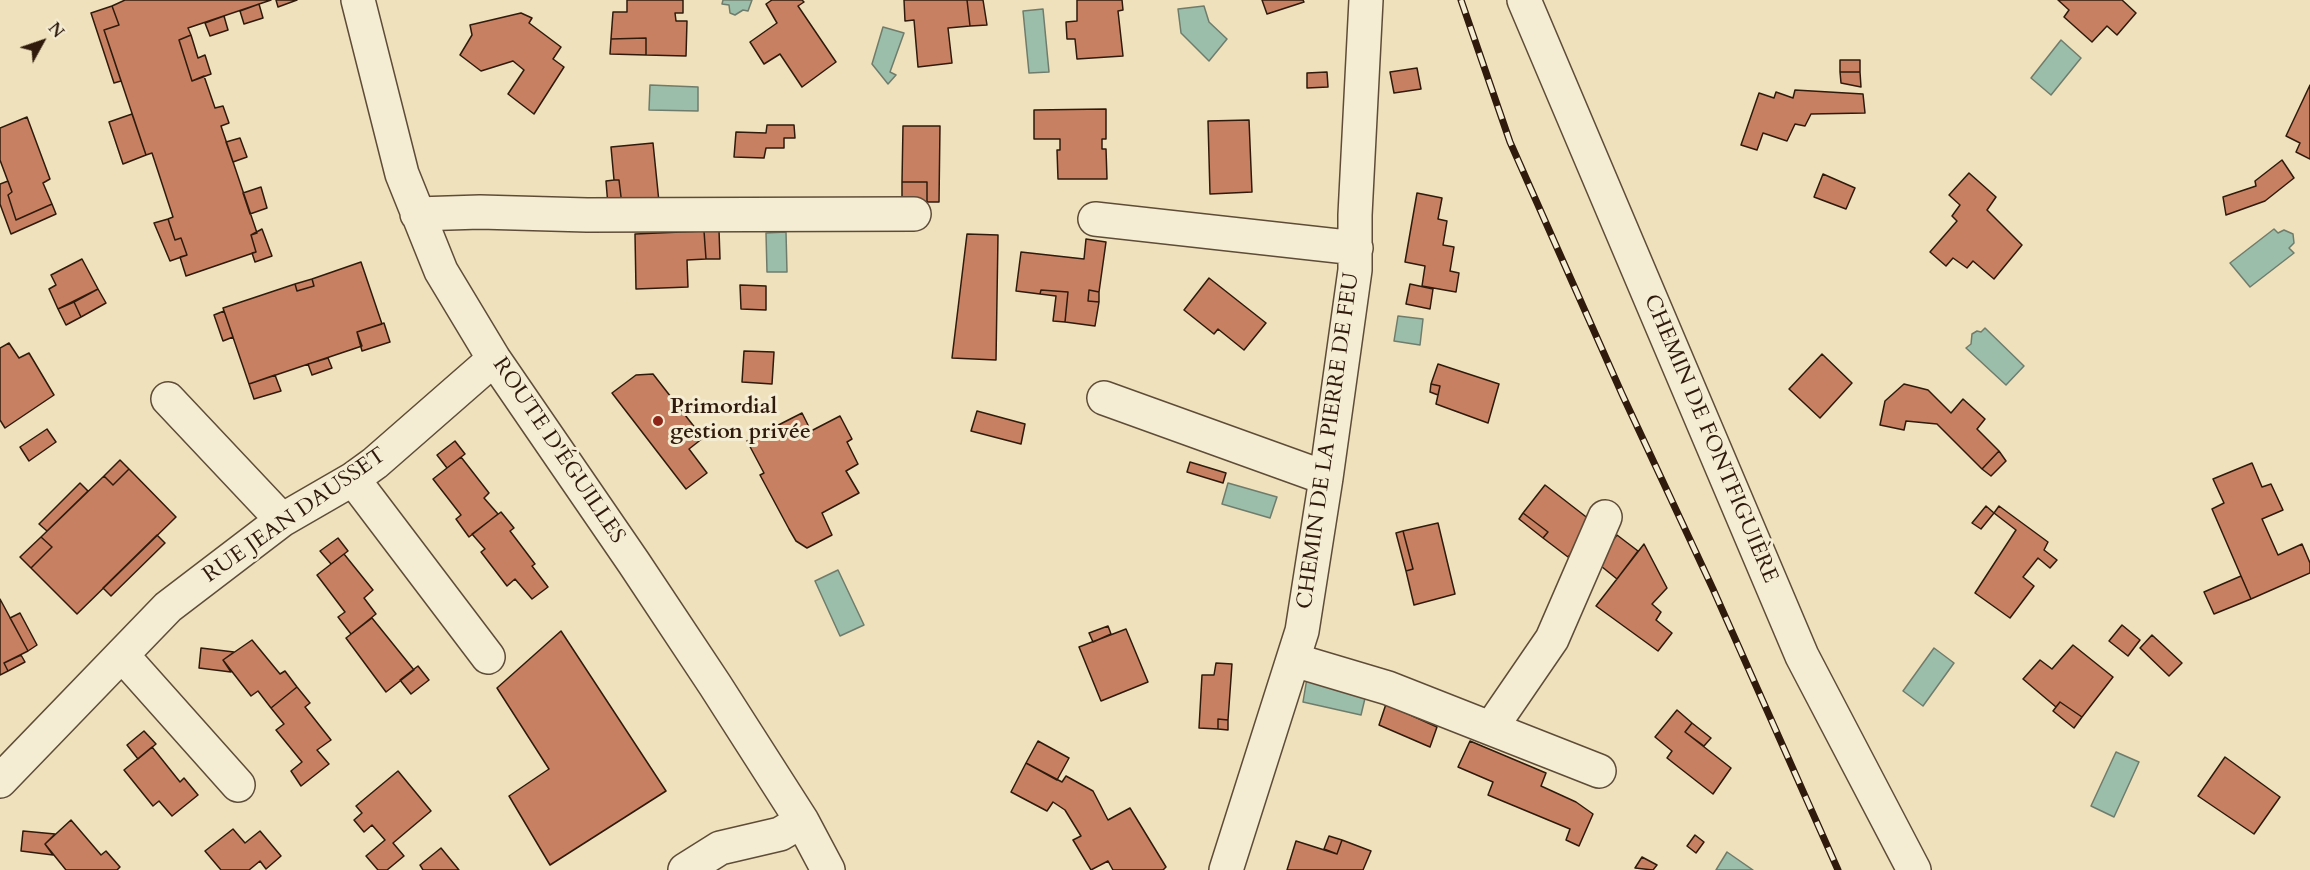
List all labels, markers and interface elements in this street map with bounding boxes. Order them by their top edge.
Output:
north arrow [12,12,72,72]
text: N [43,18,69,43]
street label: CHEMIN DE LA PIERRE DE FEU [1292,271,1366,611]
street label: CHEMIN DE FONTFIGUIÈRE [1637,291,1783,587]
street label: ROUTE D'ÉGUILLES [486,353,630,549]
place label: Primordial gestion privée [670,395,811,446]
marker: Primordial gestion privée [651,414,665,428]
street label: RUE JEAN DAUSSET [198,443,392,589]

